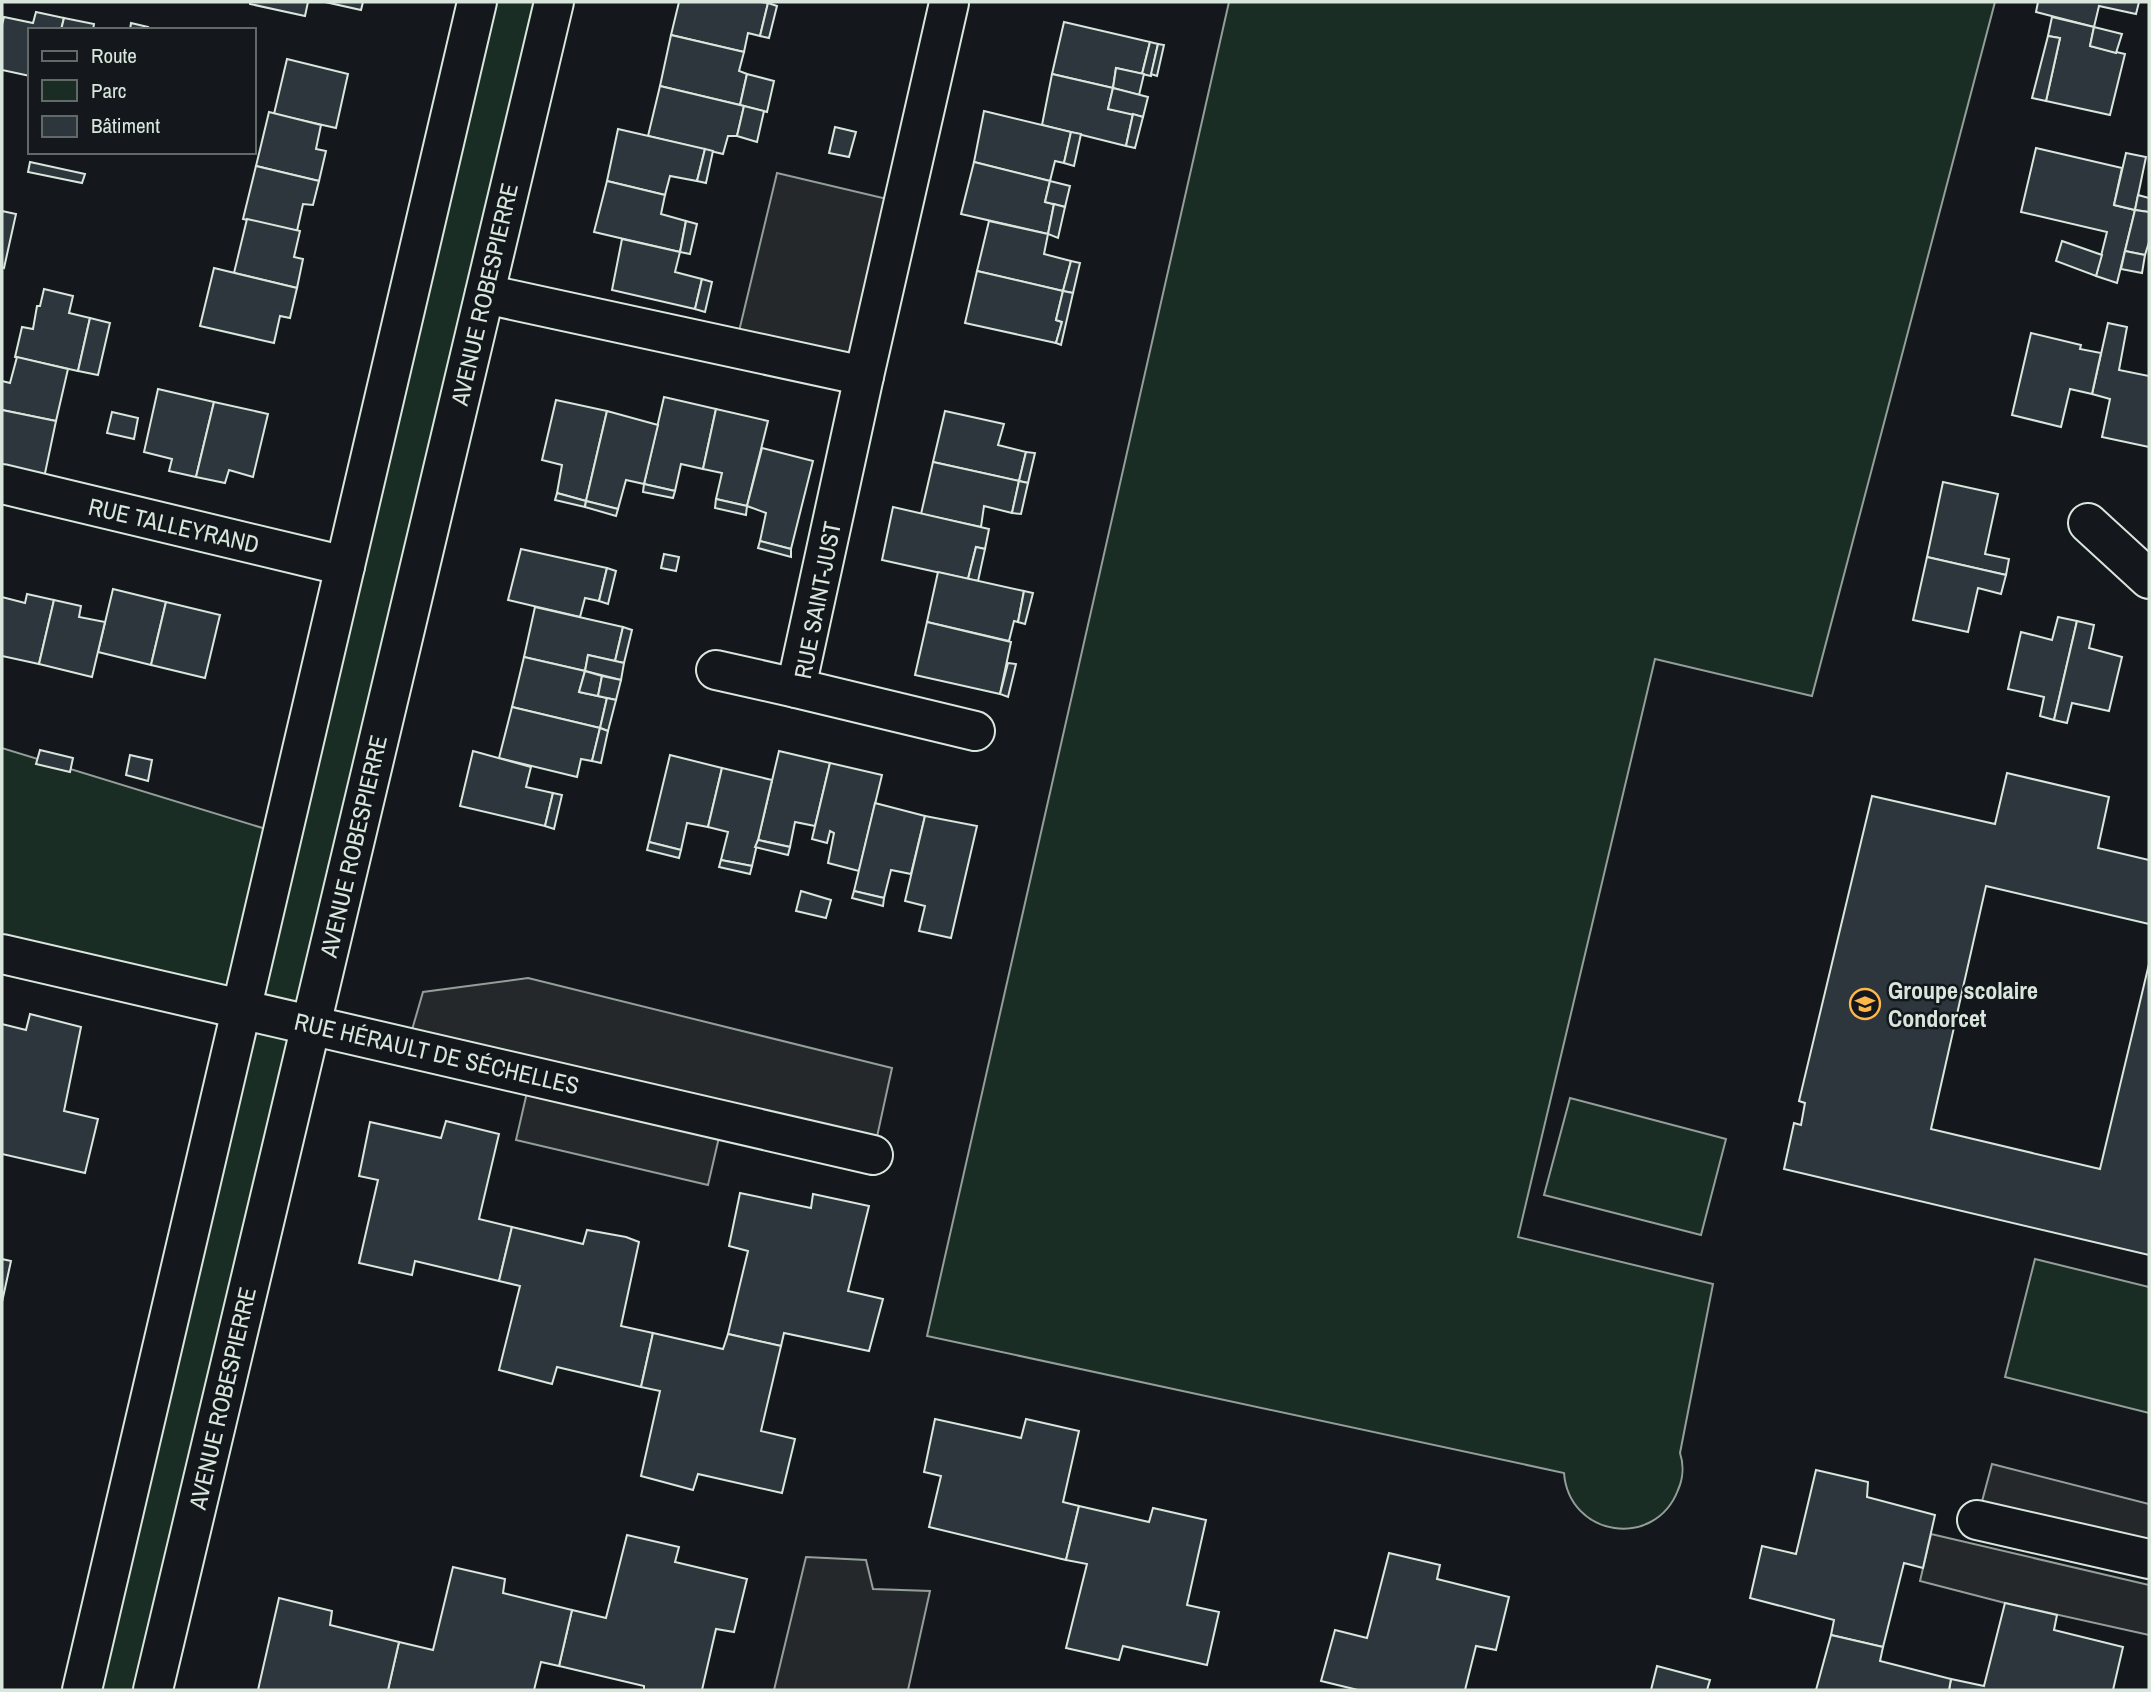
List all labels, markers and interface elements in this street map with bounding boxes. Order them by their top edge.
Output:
legend [28,28,256,154]
text: Route [91,41,137,70]
text: Parc [91,76,126,105]
text: Bâtiment [91,111,160,140]
street label: AVENUE ROBESPIERRE [443,180,525,409]
street label: RUE TALLEYRAND [85,490,263,560]
street label: RUE SAINT-JUST [786,519,848,681]
street label: AVENUE ROBESPIERRE [312,732,394,961]
place label: Groupe scolaire Condorcet [1888,974,2038,1034]
school or university icon: Groupe scolaire Condorcet [1848,987,1882,1021]
street label: RUE HÉRAULT DE SÉCHELLES [291,1005,583,1101]
street label: AVENUE ROBESPIERRE [181,1284,263,1513]

